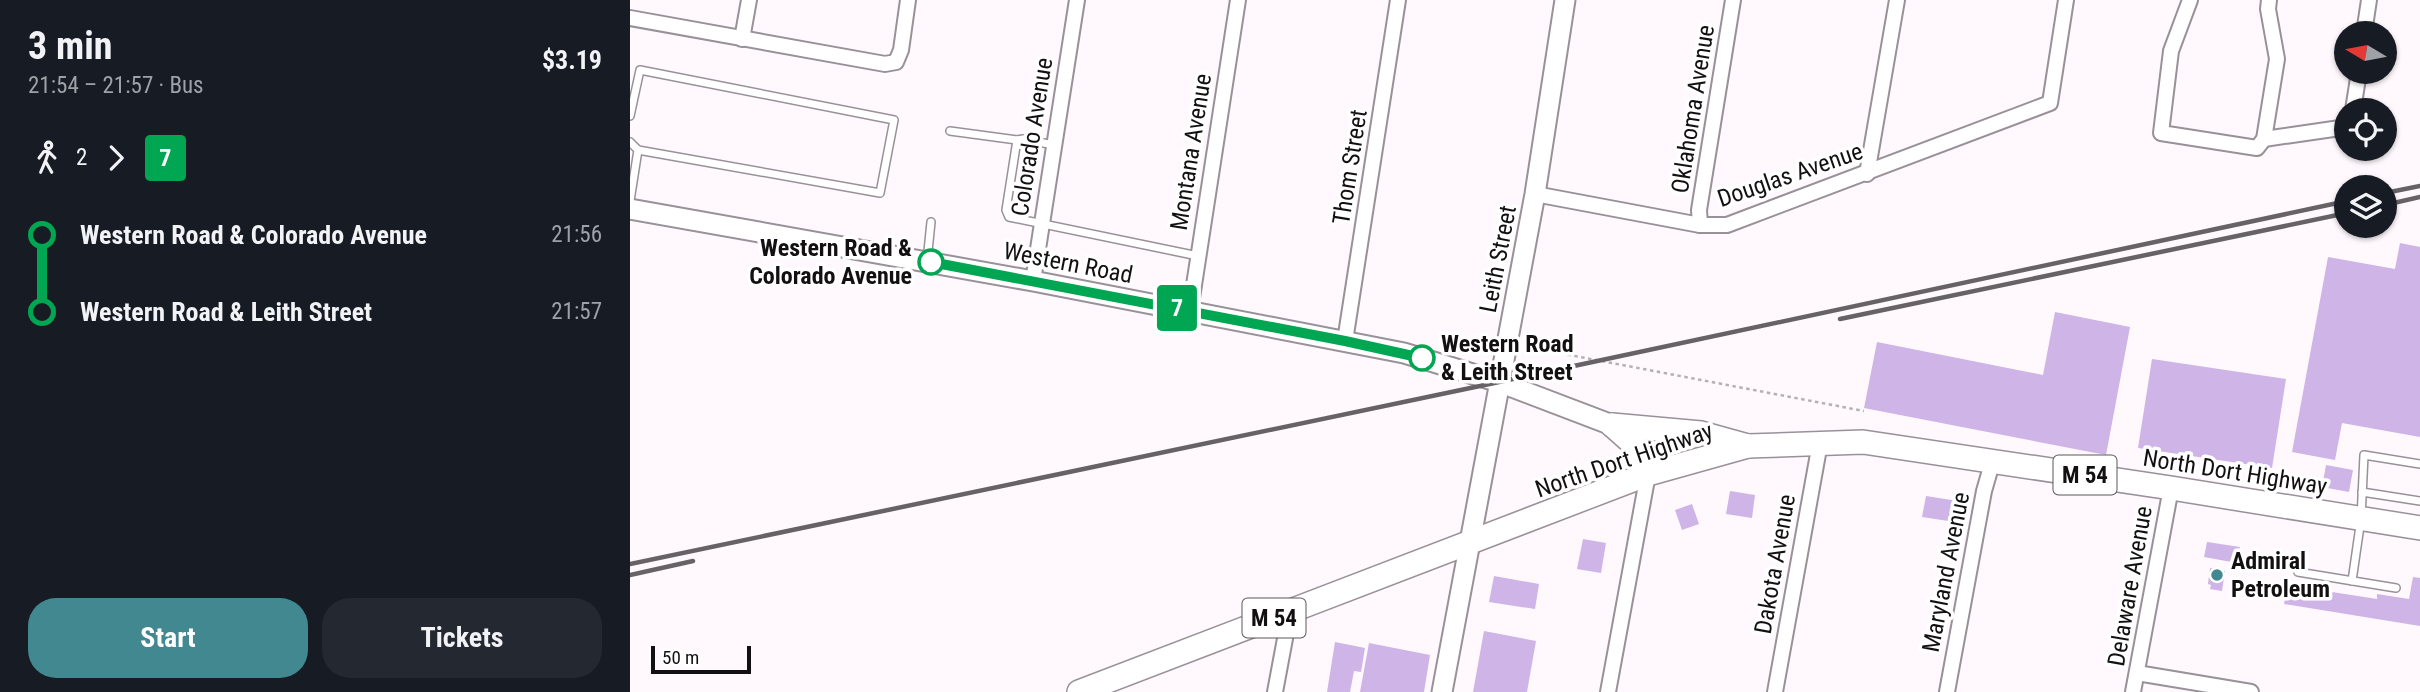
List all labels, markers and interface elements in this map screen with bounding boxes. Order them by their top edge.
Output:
north arrow [2334,21,2398,84]
map controls [2334,21,2397,238]
street label: Oklahoma Avenue [1666,23,1720,195]
text: 3 min [28,24,112,68]
text: $3.19 [542,45,602,75]
street label: Colorado Avenue [1006,56,1058,218]
text: 21:54 – 21:57 · Bus [28,72,204,99]
street label: Montana Avenue [1165,72,1217,232]
button: locate [2334,98,2397,161]
street label: Thom Street [1327,108,1373,226]
street label: Douglas Avenue [1714,137,1866,213]
icon: walk [28,139,66,177]
icon: forward [97,139,135,177]
text: 2 [76,144,87,171]
text: 7 [159,144,172,172]
button: layers [2334,175,2397,238]
street label: Leith Street [1474,203,1522,315]
text: Western Road & Colorado Avenue [80,220,427,250]
text: 21:56 [551,221,602,248]
place label: Western Road & Colorado Avenue [749,234,912,290]
street label: Western Road [1001,237,1135,289]
marker: Western Road & Colorado Avenue [918,249,944,275]
line badge: 7 [1154,285,1200,331]
text: 7 [1171,294,1183,322]
text: Western Road & Leith Street [80,297,372,327]
text: 21:57 [551,298,602,325]
place label: Western Road & Leith Street [1441,330,1574,386]
marker: Western Road & Leith Street [1409,345,1435,371]
street label: North Dort Highway [1532,416,1716,504]
street label: North Dort Highway [2141,444,2329,500]
road number: M 54 [2054,456,2116,495]
street label: Maryland Avenue [1917,490,1975,654]
street label: Dakota Avenue [1749,492,1801,636]
street label: Delaware Avenue [2102,504,2158,668]
place label: Admiral Petroleum [2231,547,2330,603]
marker: Admiral Petroleum [2209,567,2225,583]
button: Start [28,598,308,678]
button: Tickets [322,598,602,678]
road number: M 54 [1242,598,1306,638]
scale bar [651,643,751,675]
text: 50 m [662,646,699,669]

